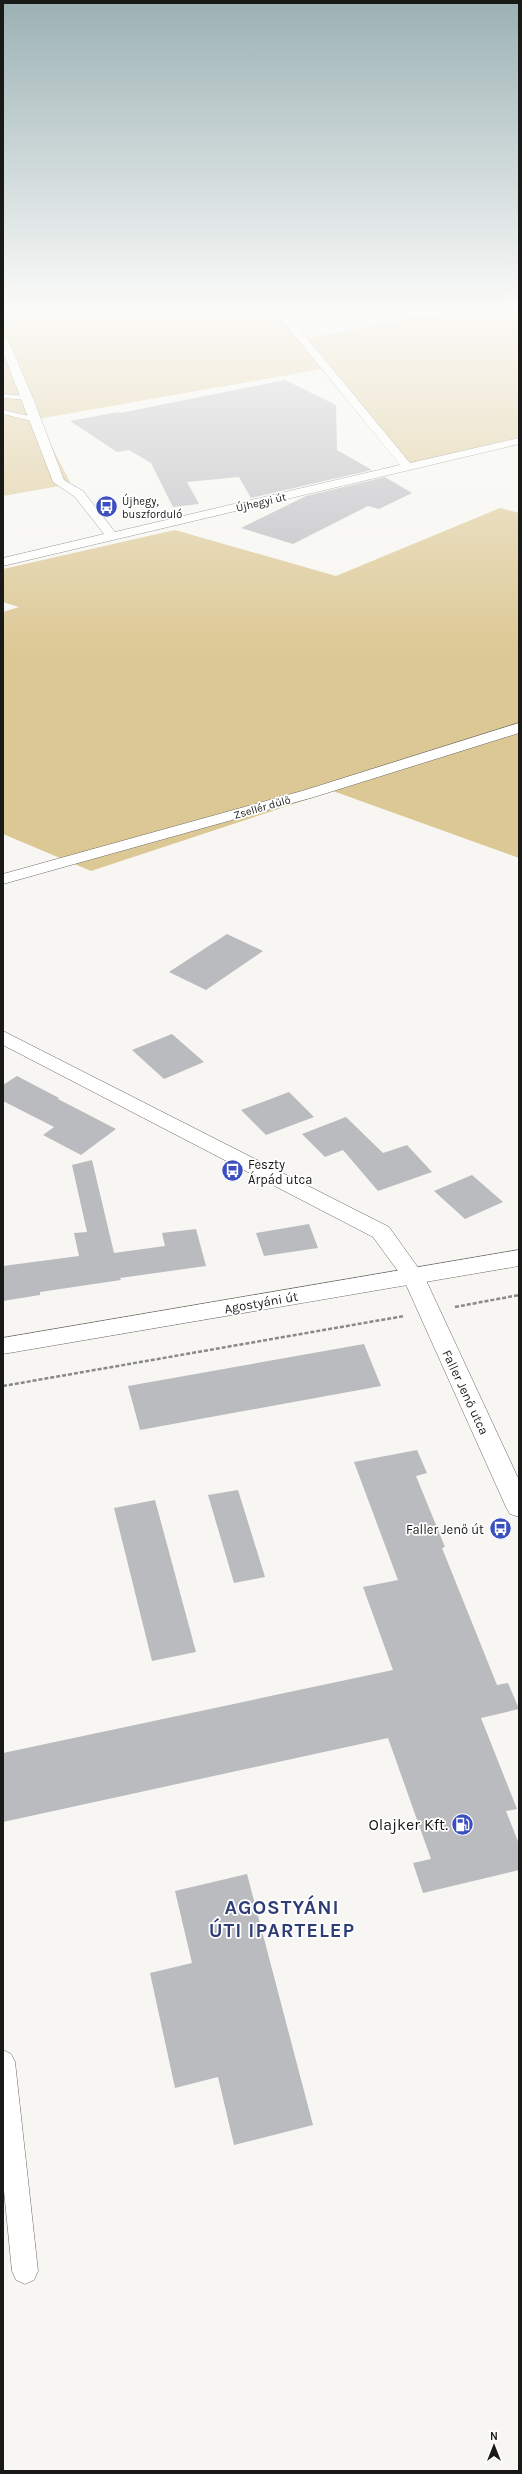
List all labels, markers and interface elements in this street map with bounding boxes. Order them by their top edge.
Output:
street label: Újhegyi út [234,488,287,515]
place label: Újhegy, buszforduló [122,493,182,521]
bus stop icon: Újhegy, buszforduló [94,494,120,520]
street label: Zsellér dűlő [232,793,292,822]
place label: Feszty Árpád utca [248,1157,312,1187]
bus stop icon: Feszty Árpád utca [219,1158,245,1184]
street label: Agostyáni út [223,1289,299,1316]
street label: Faller Jenő utca [439,1347,492,1437]
bus stop icon: Faller Jenő út [487,1516,513,1542]
place label: Faller Jenő út [406,1522,484,1537]
fuel station icon: Olajker Kft. [450,1811,476,1837]
place label: Olajker Kft. [368,1815,448,1834]
district label: AGOSTYÁNI ÚTI IPARTELEP [209,1894,355,1942]
north arrow [474,2426,514,2466]
text: N [490,2430,498,2443]

